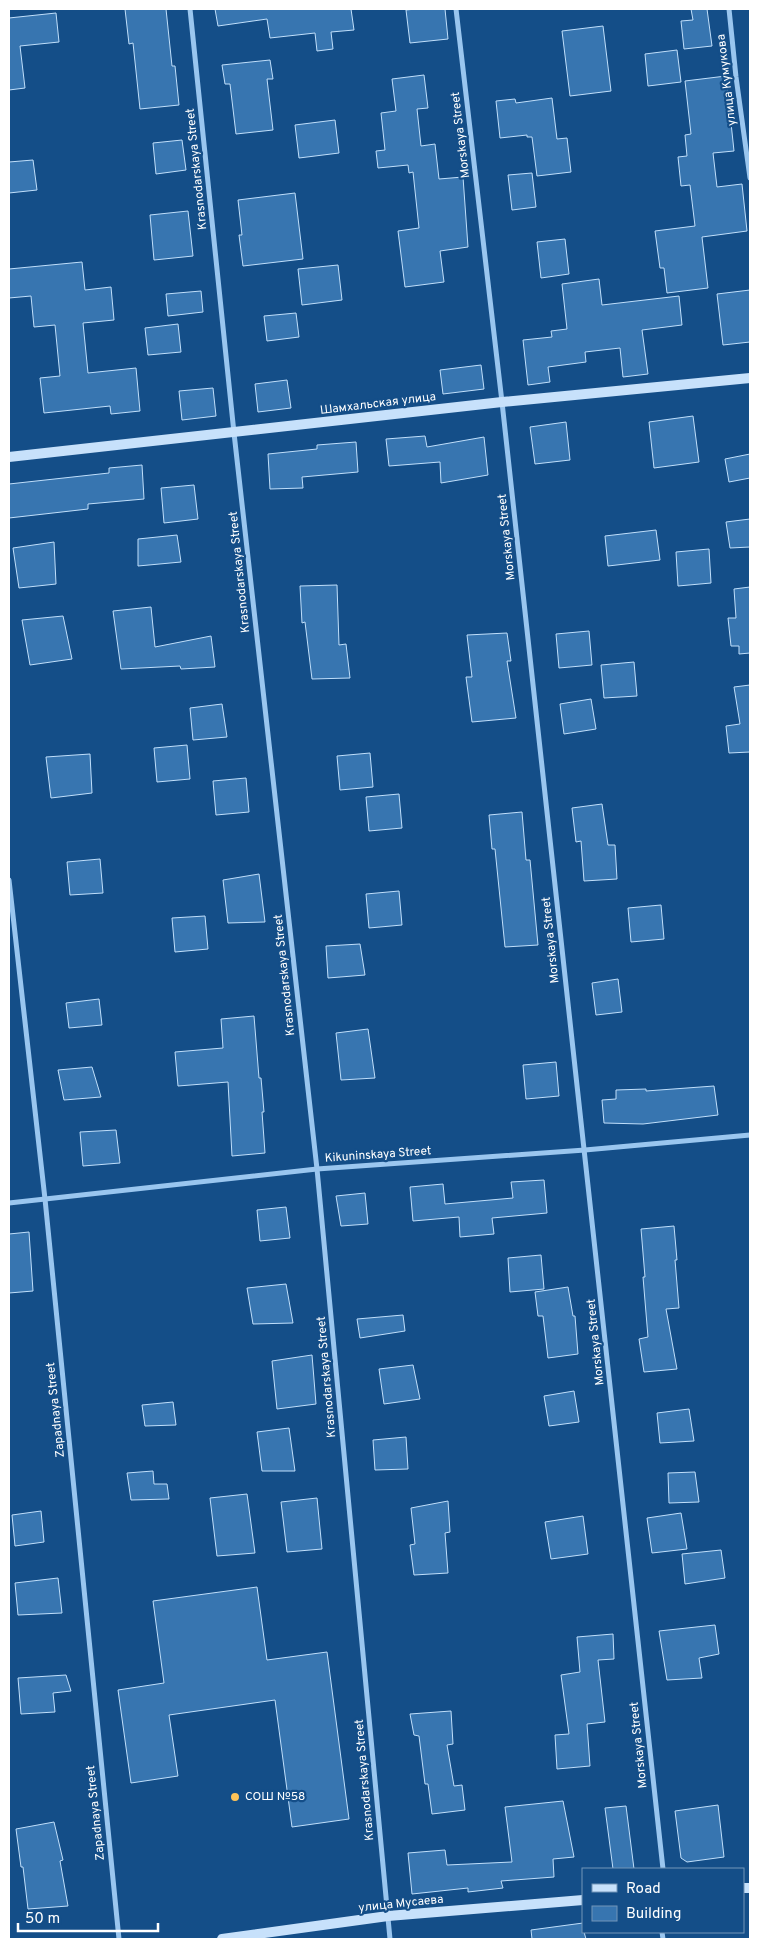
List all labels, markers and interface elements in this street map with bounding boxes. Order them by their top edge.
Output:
street label: улица Кумукова [713,33,741,127]
street label: Morskaya Street [448,91,474,179]
street label: Krasnodarskaya Street [183,107,211,231]
street label: Шамхальская улица [319,389,437,419]
street label: Morskaya Street [494,493,520,581]
street label: Krasnodarskaya Street [226,510,254,634]
street label: Morskaya Street [538,896,564,984]
street label: Krasnodarskaya Street [271,913,299,1037]
street label: Kikuninskaya Street [324,1143,432,1167]
street label: Morskaya Street [583,1298,609,1386]
street label: Krasnodarskaya Street [314,1315,340,1439]
street label: Zapadnaya Street [43,1362,69,1458]
street label: Morskaya Street [626,1701,652,1789]
street label: Krasnodarskaya Street [352,1718,378,1842]
street label: Zapadnaya Street [83,1765,109,1861]
place label: СОШ №58 [245,1789,305,1805]
marker: СОШ №58 [229,1791,241,1803]
legend [582,1868,744,1933]
text: Road [626,1880,661,1899]
street label: улица Мусаева [358,1892,444,1916]
scale bar [18,1900,158,1932]
text: Building [626,1905,681,1924]
text: 50 m [25,1910,60,1929]

